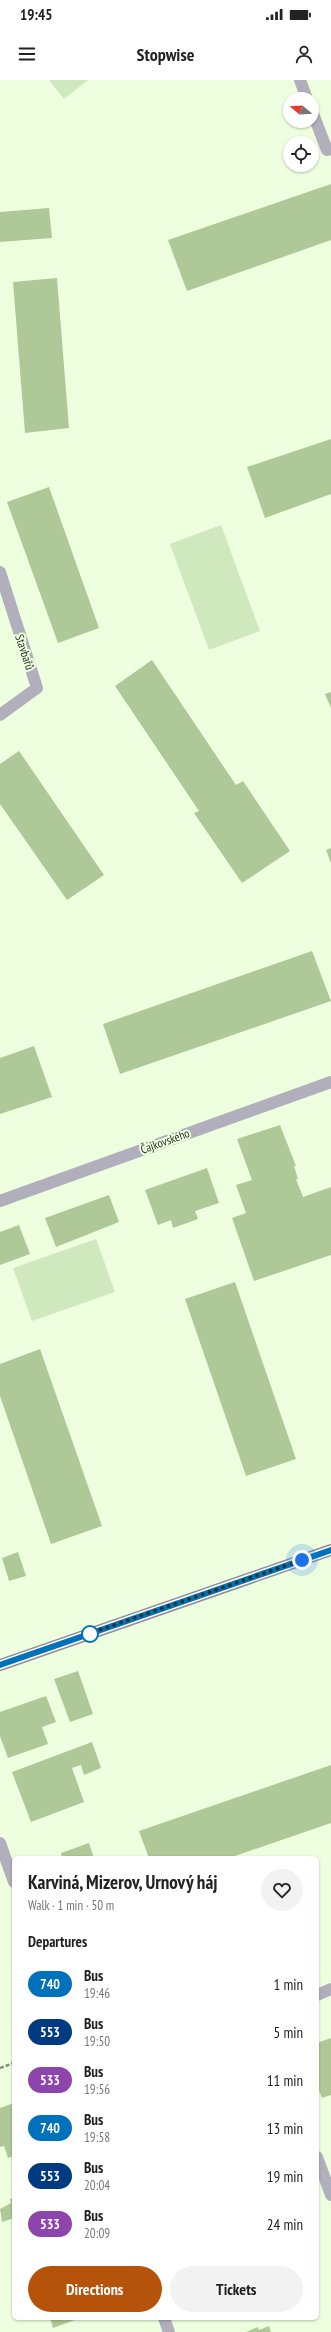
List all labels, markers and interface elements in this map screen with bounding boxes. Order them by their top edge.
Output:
text: 19:45 [20,5,52,24]
icon: menu [16,43,38,65]
text: Stopwise [137,43,194,66]
icon: person [293,43,315,65]
north arrow [283,92,319,128]
map controls [283,92,319,172]
button: locate [283,136,319,172]
street label: Stavbařů [12,632,38,672]
street label: Čajkovského [138,1125,192,1157]
your location [292,1550,312,1570]
unlabelled marker [81,1625,99,1643]
button: heart [261,1869,303,1911]
text: Karviná, Mizerov, Urnový háj [28,1870,218,1894]
text: Walk · 1 min · 50 m [28,1897,114,1914]
text: Departures [28,1932,87,1951]
text: Bus [84,1966,103,1985]
text: 740 [40,1975,60,1993]
text: 1 min [273,1975,303,1994]
text: 19:46 [84,1985,110,2002]
text: Bus [84,2014,103,2033]
text: 553 [40,2023,60,2041]
text: 5 min [273,2023,303,2042]
text: 19:50 [84,2033,110,2050]
text: Bus [84,2062,103,2081]
text: 533 [40,2071,60,2089]
text: 11 min [267,2071,303,2090]
text: 19:56 [84,2081,110,2098]
text: Bus [84,2110,103,2129]
text: 740 [40,2119,60,2137]
text: 13 min [267,2119,303,2138]
text: 19:58 [84,2129,110,2146]
text: Bus [84,2158,103,2177]
text: 553 [40,2167,60,2185]
text: 19 min [267,2167,303,2186]
text: 20:04 [84,2177,110,2194]
text: Bus [84,2206,103,2225]
text: 533 [40,2215,60,2233]
text: 24 min [267,2215,303,2234]
text: 20:09 [84,2225,110,2242]
button: Directions [28,2266,162,2312]
button: Tickets [170,2266,303,2312]

